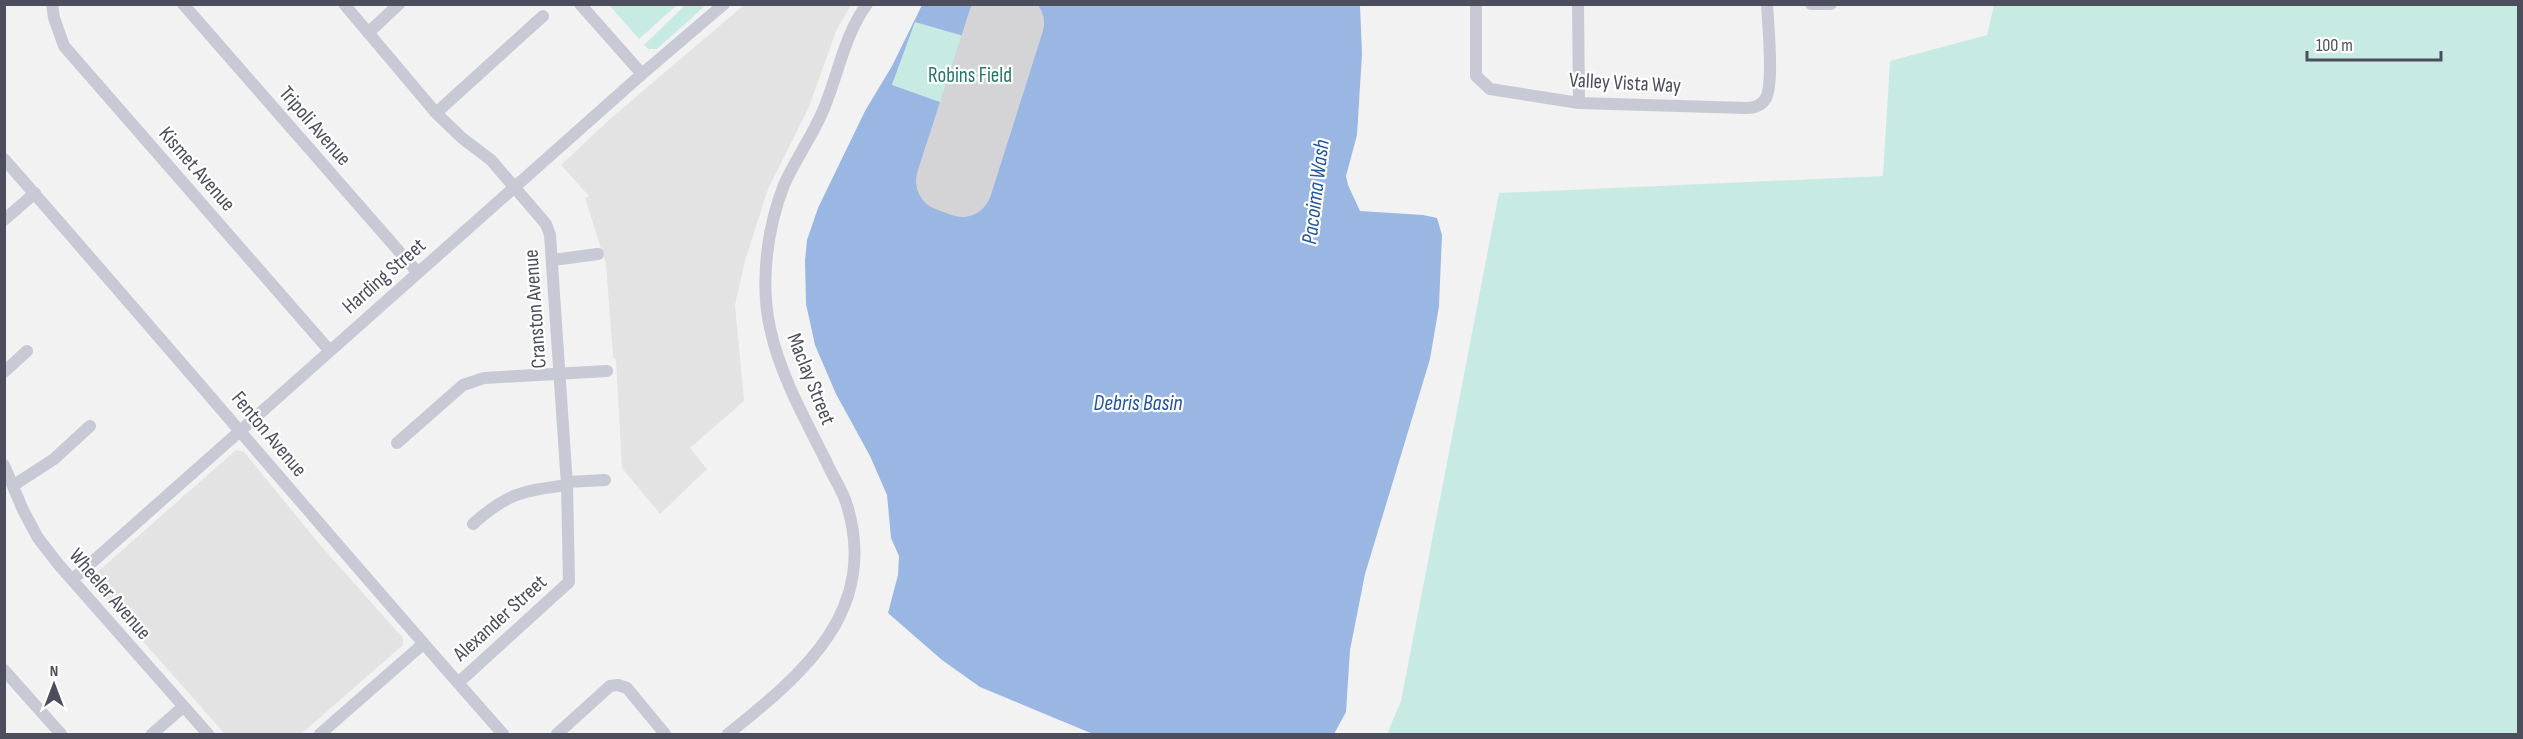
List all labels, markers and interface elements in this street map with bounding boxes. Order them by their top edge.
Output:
scale bar [2307,24,2440,62]
text: 100 m [2316,35,2353,56]
park label: Robins Field [928,63,1012,88]
street label: Valley Vista Way [1568,68,1682,98]
street label: Tripoli Avenue [274,81,356,171]
street label: Kismet Avenue [153,122,241,216]
water label: Pacoima Wash [1296,138,1336,246]
street label: Harding Street [337,233,431,319]
street label: Cranston Avenue [518,249,552,369]
street label: Maclay Street [781,330,841,428]
street label: Fenton Avenue [226,386,312,482]
water label: Debris Basin [1094,390,1182,417]
street label: Wheeler Avenue [64,543,156,645]
street label: Alexander Street [447,570,552,667]
north arrow [24,655,84,715]
text: N [50,662,58,681]

